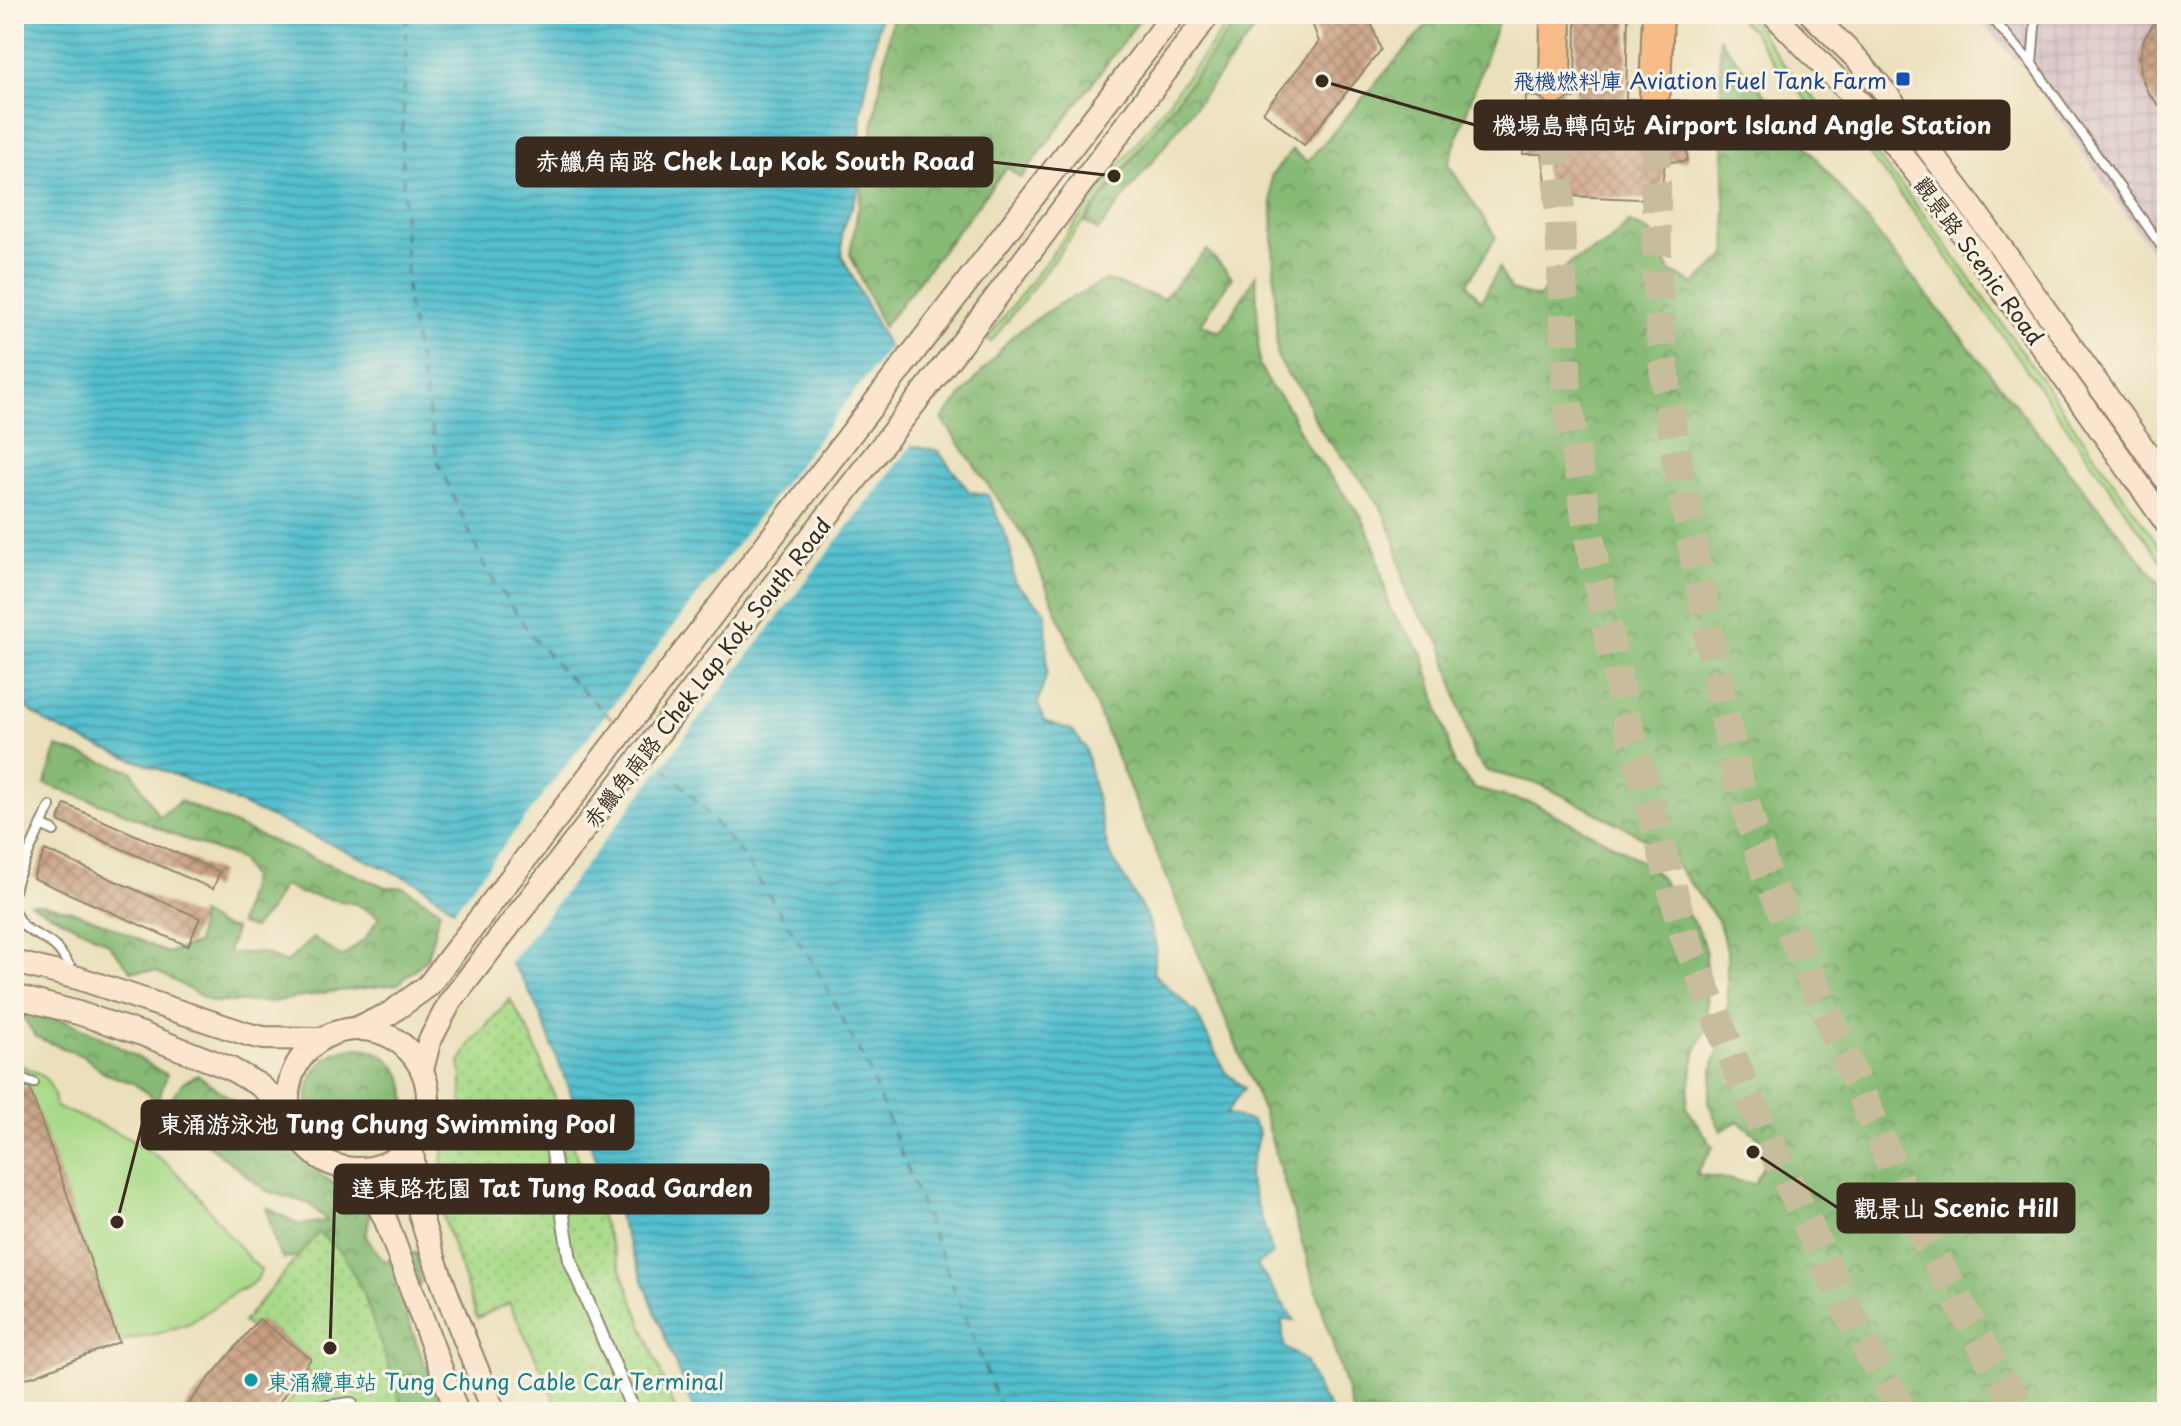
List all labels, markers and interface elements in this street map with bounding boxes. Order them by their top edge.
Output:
place label: 飛機燃料庫 Aviation Fuel Tank Farm [1512,63,1887,96]
marker: 飛機燃料庫 Aviation Fuel Tank Farm [1894,70,1912,88]
callout: 機場島轉向站 Airport Island Angle Station [1475,101,2009,149]
text: 機場島轉向站 Airport Island Angle Station [1493,106,1991,142]
callout: 赤鱲角南路 Chek Lap Kok South Road [517,138,992,186]
text: 赤鱲角南路 Chek Lap Kok South Road [536,142,975,178]
street label: 觀景路 Scenic Road [1907,169,2053,351]
street label: 赤鱲角南路 Chek Lap Kok South Road [574,510,838,834]
callout: 東涌游泳池 Tung Chung Swimming Pool [142,1101,633,1149]
text: 東涌游泳池 Tung Chung Swimming Pool [158,1105,616,1141]
callout: 達東路花園 Tat Tung Road Garden [335,1165,768,1213]
text: 達東路花園 Tat Tung Road Garden [351,1169,753,1205]
callout: 觀景山 Scenic Hill [1838,1184,2074,1232]
text: 觀景山 Scenic Hill [1854,1189,2058,1225]
place label: 東涌纜車站 Tung Chung Cable Car Terminal [267,1364,724,1397]
marker: 東涌纜車站 Tung Chung Cable Car Terminal [242,1371,260,1389]

